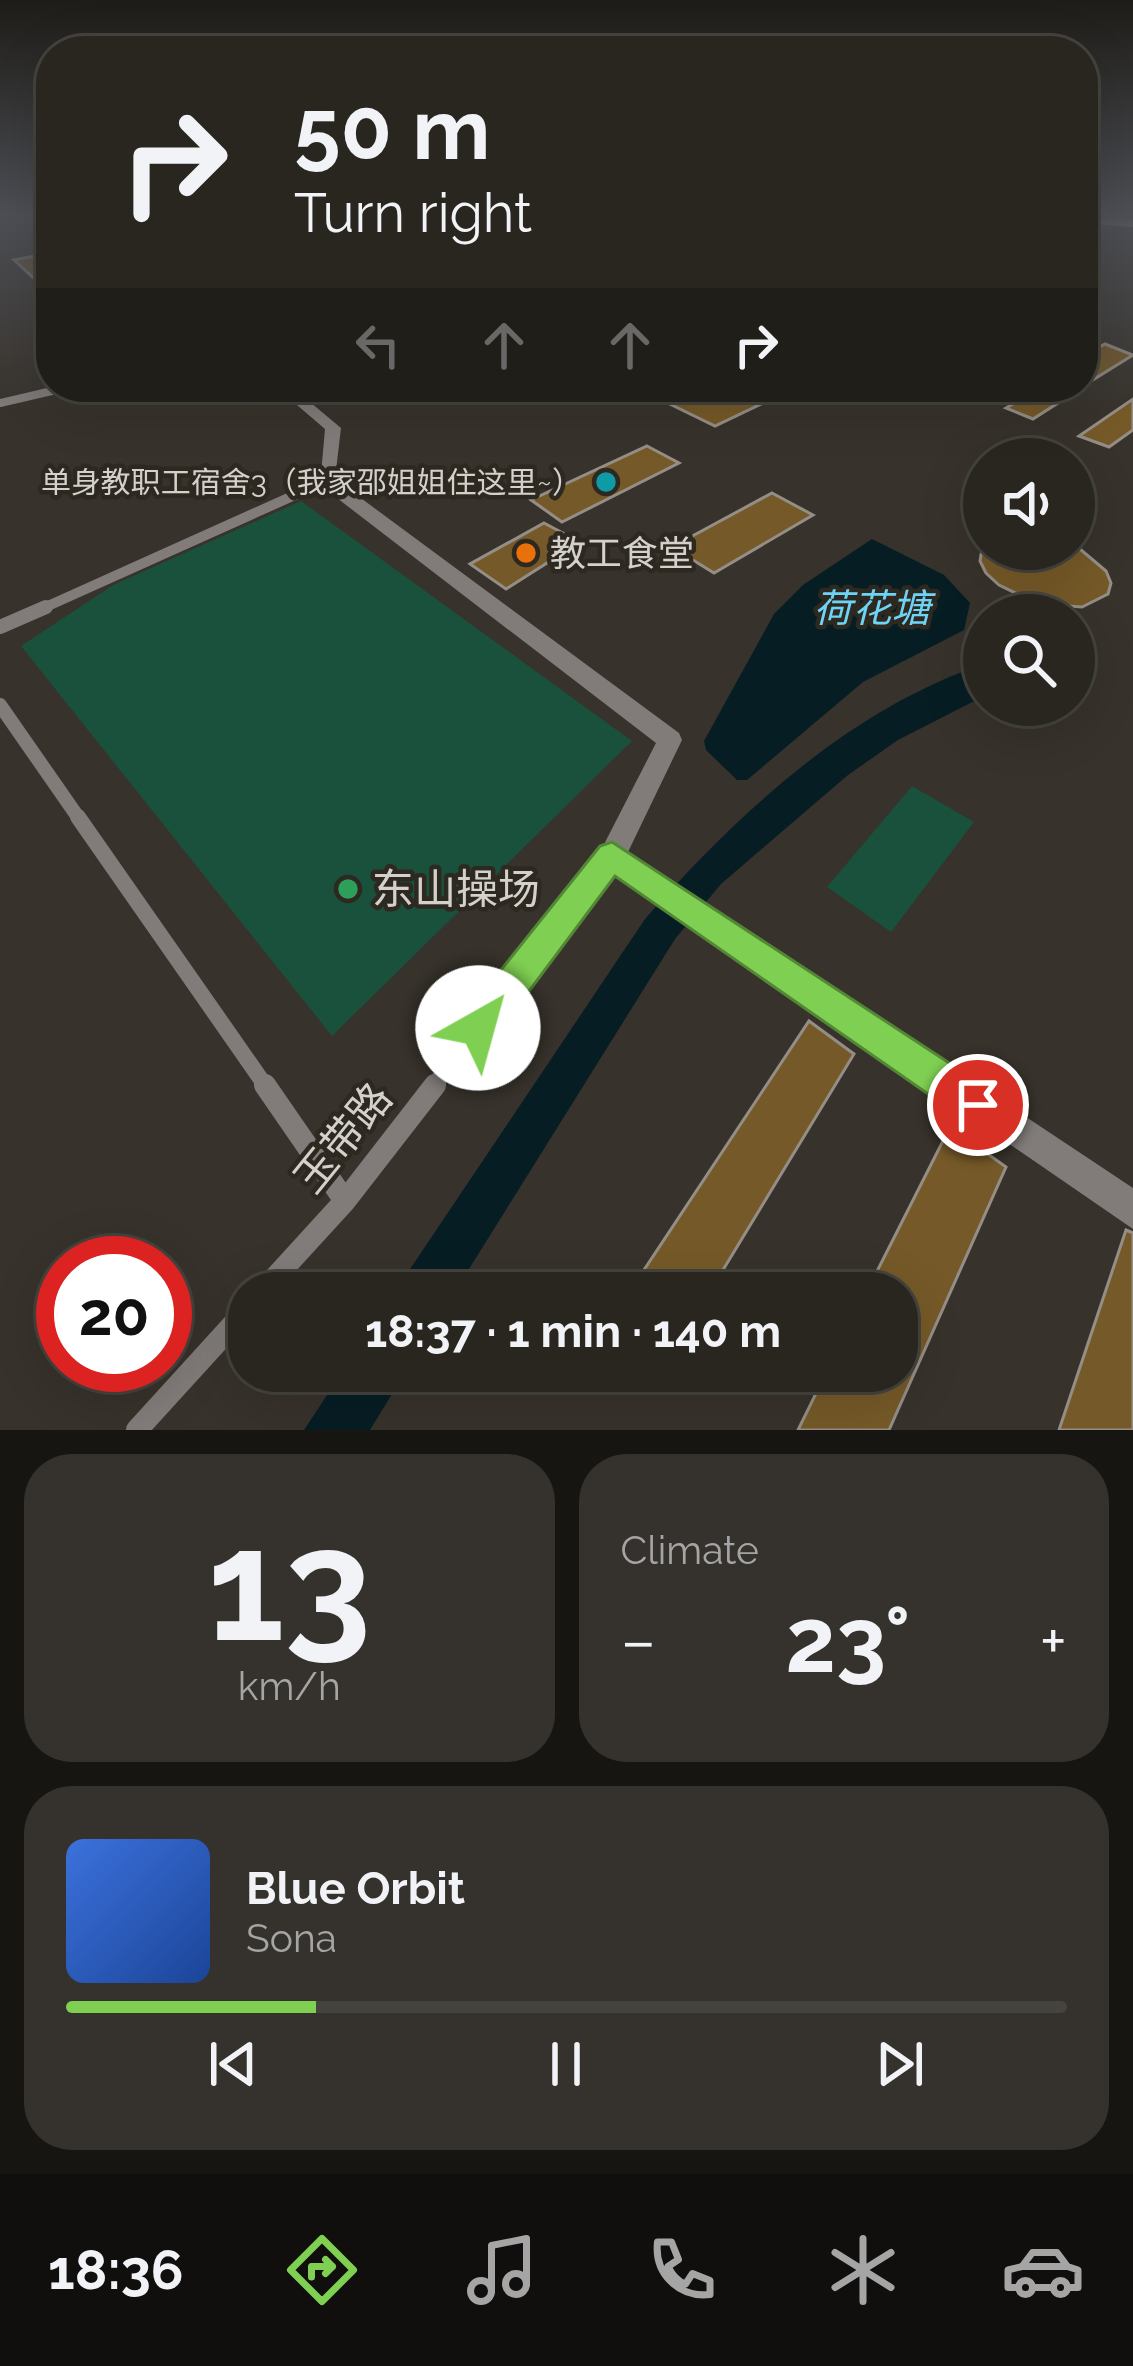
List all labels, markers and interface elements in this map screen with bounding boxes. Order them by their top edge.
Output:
text: 50 m [294,80,490,179]
icon: right [96,84,252,240]
text: Turn right [294,181,532,245]
icon: left [345,312,411,378]
icon: ahead [471,312,537,378]
icon: ahead [597,312,663,378]
icon: right [723,312,789,378]
map controls [963,438,1095,726]
button: sound [963,438,1095,570]
place label: 单身教职工宿舍3（我家邵姐姐住这里~） [41,465,582,500]
marker: 单身教职工宿舍3（我家邵姐姐住这里~） [593,469,619,495]
place label: 教工食堂 [550,532,694,574]
marker: 教工食堂 [513,540,539,566]
water label: 荷花塘 [813,585,936,631]
button: search [963,594,1095,726]
place label: 东山操场 [372,865,540,914]
marker: 东山操场 [335,876,361,902]
position arrow [415,965,541,1091]
pin [927,1054,1029,1156]
icon: arrive [945,1072,1011,1138]
street label: 玉带路 [284,1074,402,1202]
speed limit sign: 20 [36,1236,192,1392]
text: 18:37 · 1 min · 140 m [365,1305,781,1358]
text: 13 [207,1493,371,1677]
text: Climate [621,1527,759,1573]
text: 23° [785,1587,910,1693]
text: − [621,1602,656,1679]
text: + [1040,1602,1067,1679]
text: km/h [238,1663,341,1709]
text: Blue Orbit [246,1862,465,1915]
text: Sona [246,1915,337,1961]
icon: previous [200,2031,266,2097]
icon: pause [533,2031,599,2097]
icon: next [867,2031,933,2097]
icon: directions [280,2228,364,2312]
icon: music [460,2228,544,2312]
icon: phone [640,2228,724,2312]
icon: climate [821,2228,905,2312]
icon: car [1001,2228,1085,2312]
text: 18:36 [48,2238,184,2302]

